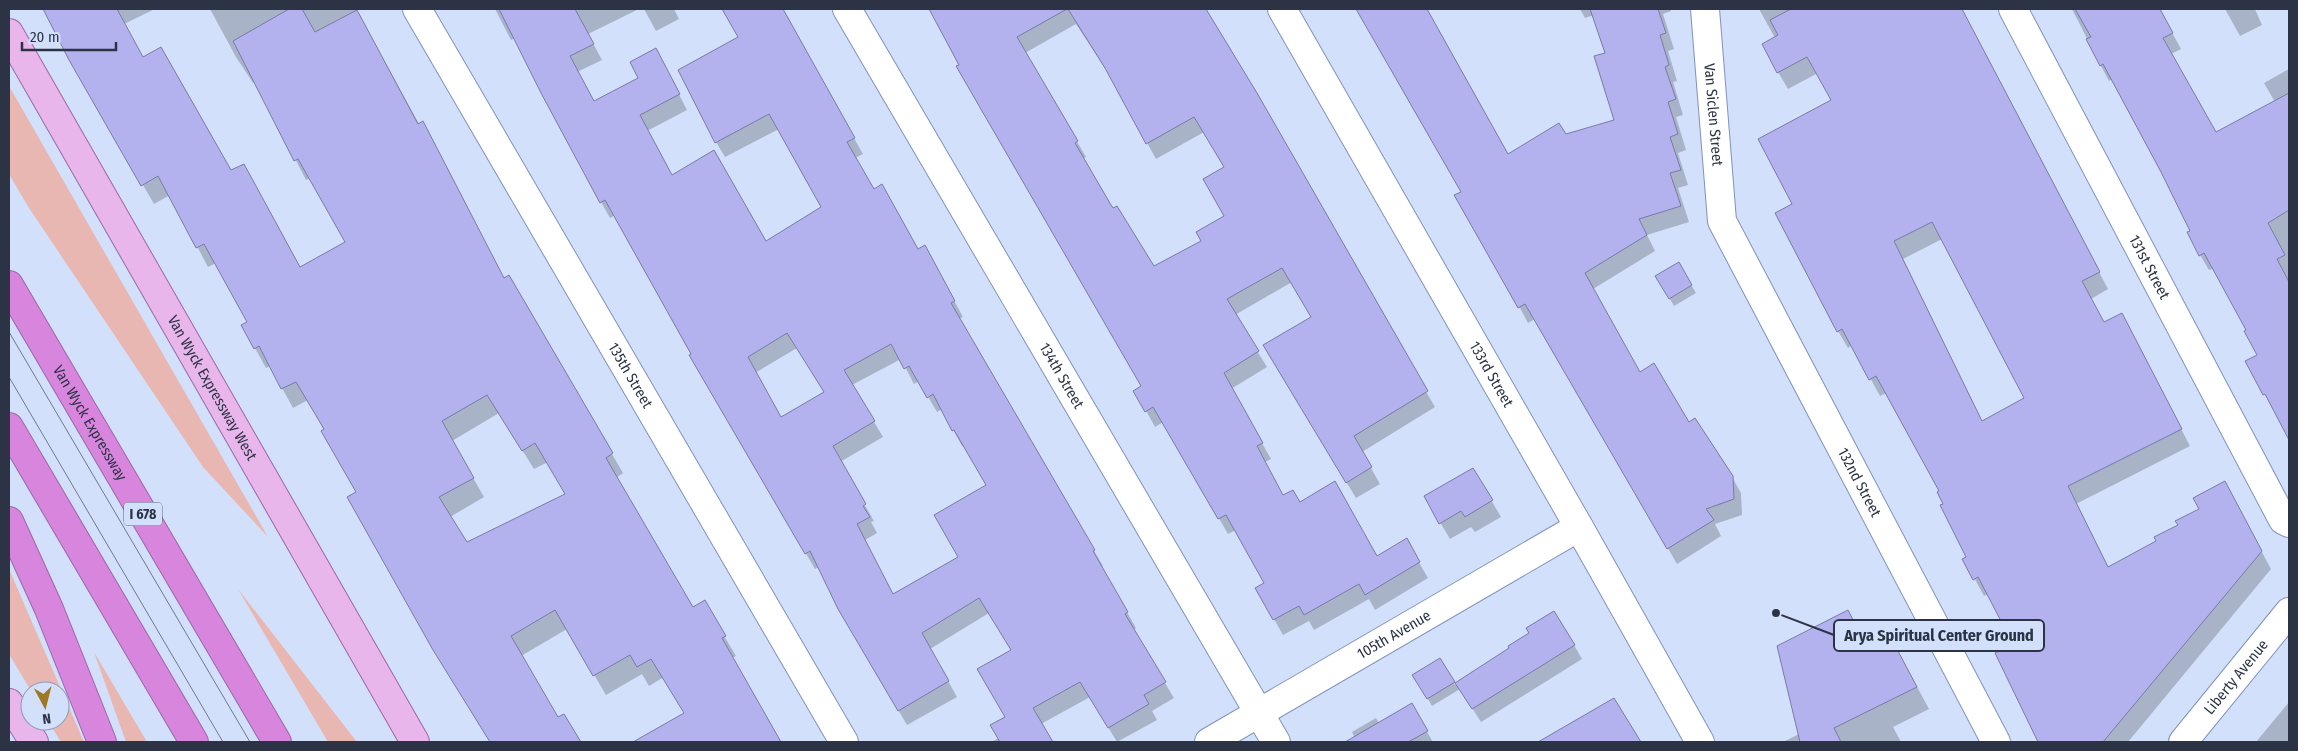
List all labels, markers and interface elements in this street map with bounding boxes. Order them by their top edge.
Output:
scale bar [22,20,116,52]
text: 20 m [30,28,60,46]
street label: Van Siclen Street [1700,63,1727,167]
street label: 131st Street [2125,232,2174,302]
street label: Van Wyck Expressway West [164,312,261,464]
street label: 133rd Street [1466,338,1517,410]
street label: 135th Street [604,339,657,411]
street label: 134th Street [1035,340,1088,412]
street label: Van Wyck Expressway [49,362,131,484]
street label: 132nd Street [1834,445,1885,520]
road number: I 678 [124,502,162,526]
street label: 105th Avenue [1354,606,1434,663]
callout: Arya Spiritual Center Ground [1834,620,2044,651]
text: Arya Spiritual Center Ground [1843,626,2034,645]
street label: Liberty Avenue [2200,636,2272,718]
north arrow [20,681,70,731]
text: N [41,709,52,727]

